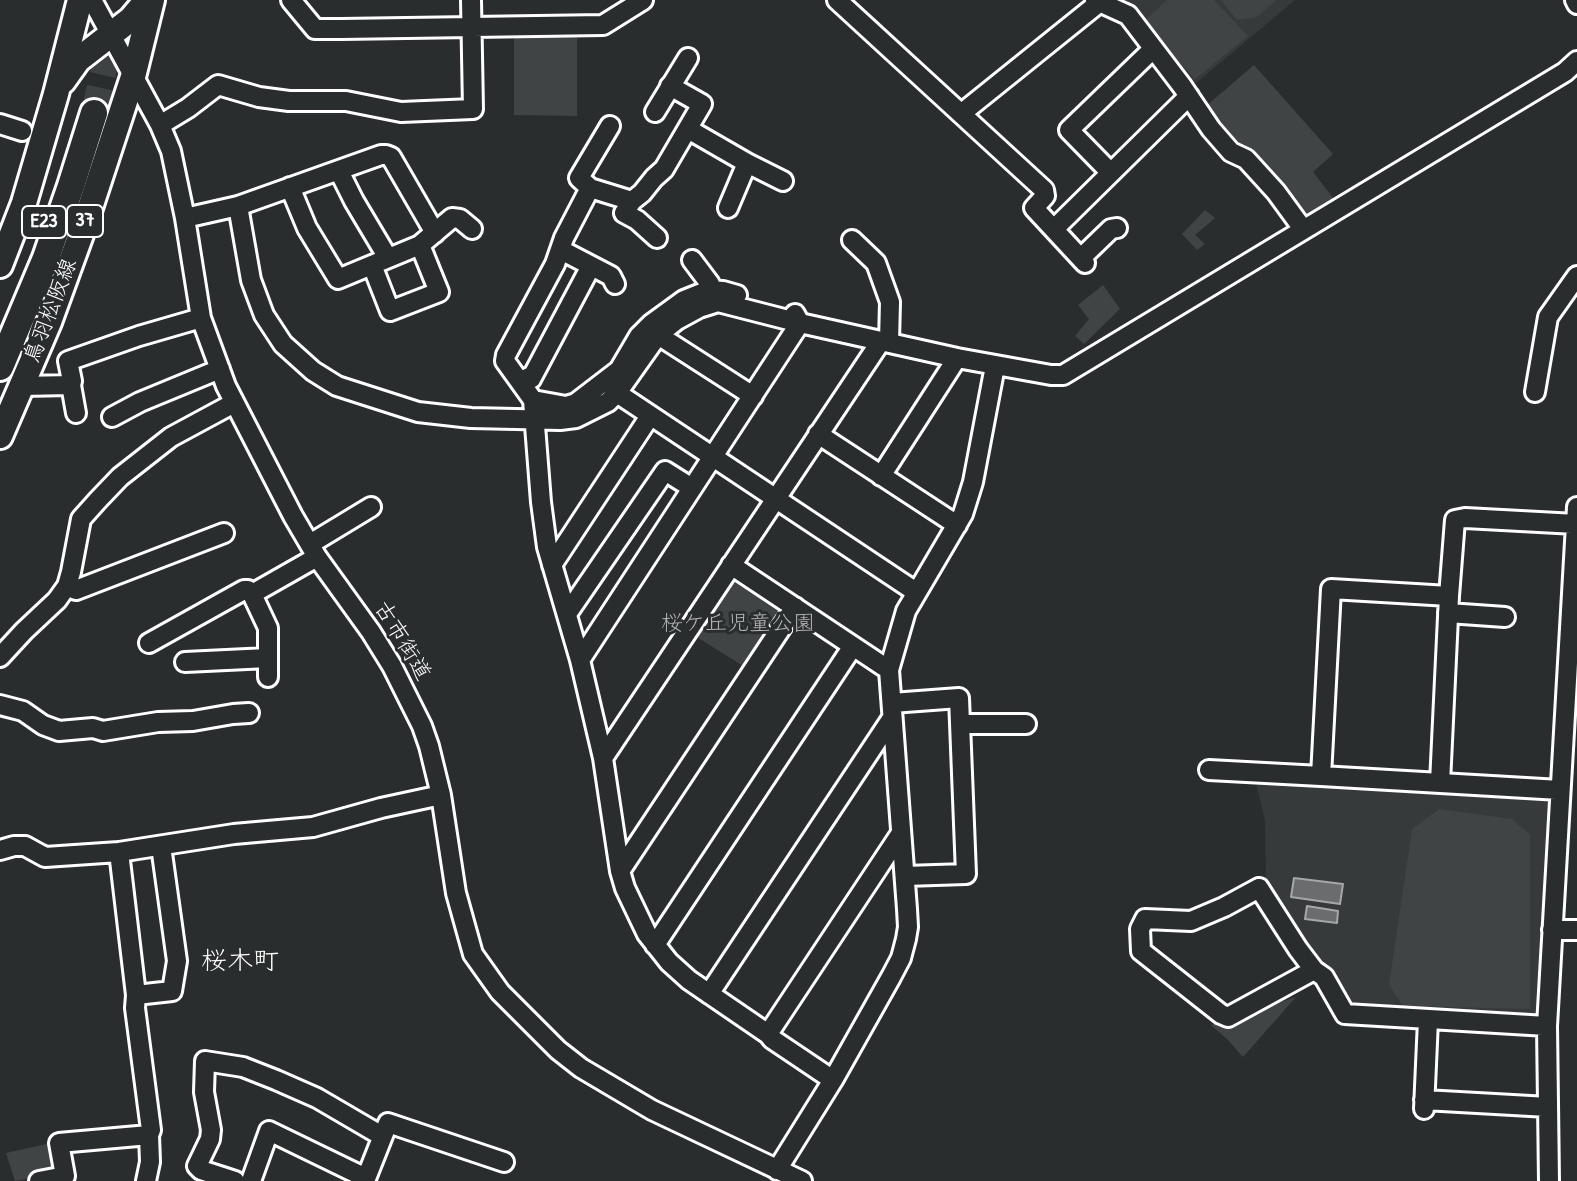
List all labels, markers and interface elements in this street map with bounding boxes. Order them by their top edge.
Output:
road number: 37 [67,205,103,237]
road number: E23 [22,206,66,238]
street label: 鳥羽松阪線 [19,255,83,367]
street label: 古市街道 [368,596,436,686]
park label: 桜ケ丘児童公園 [661,611,815,637]
district label: 桜木町 [201,946,279,978]

